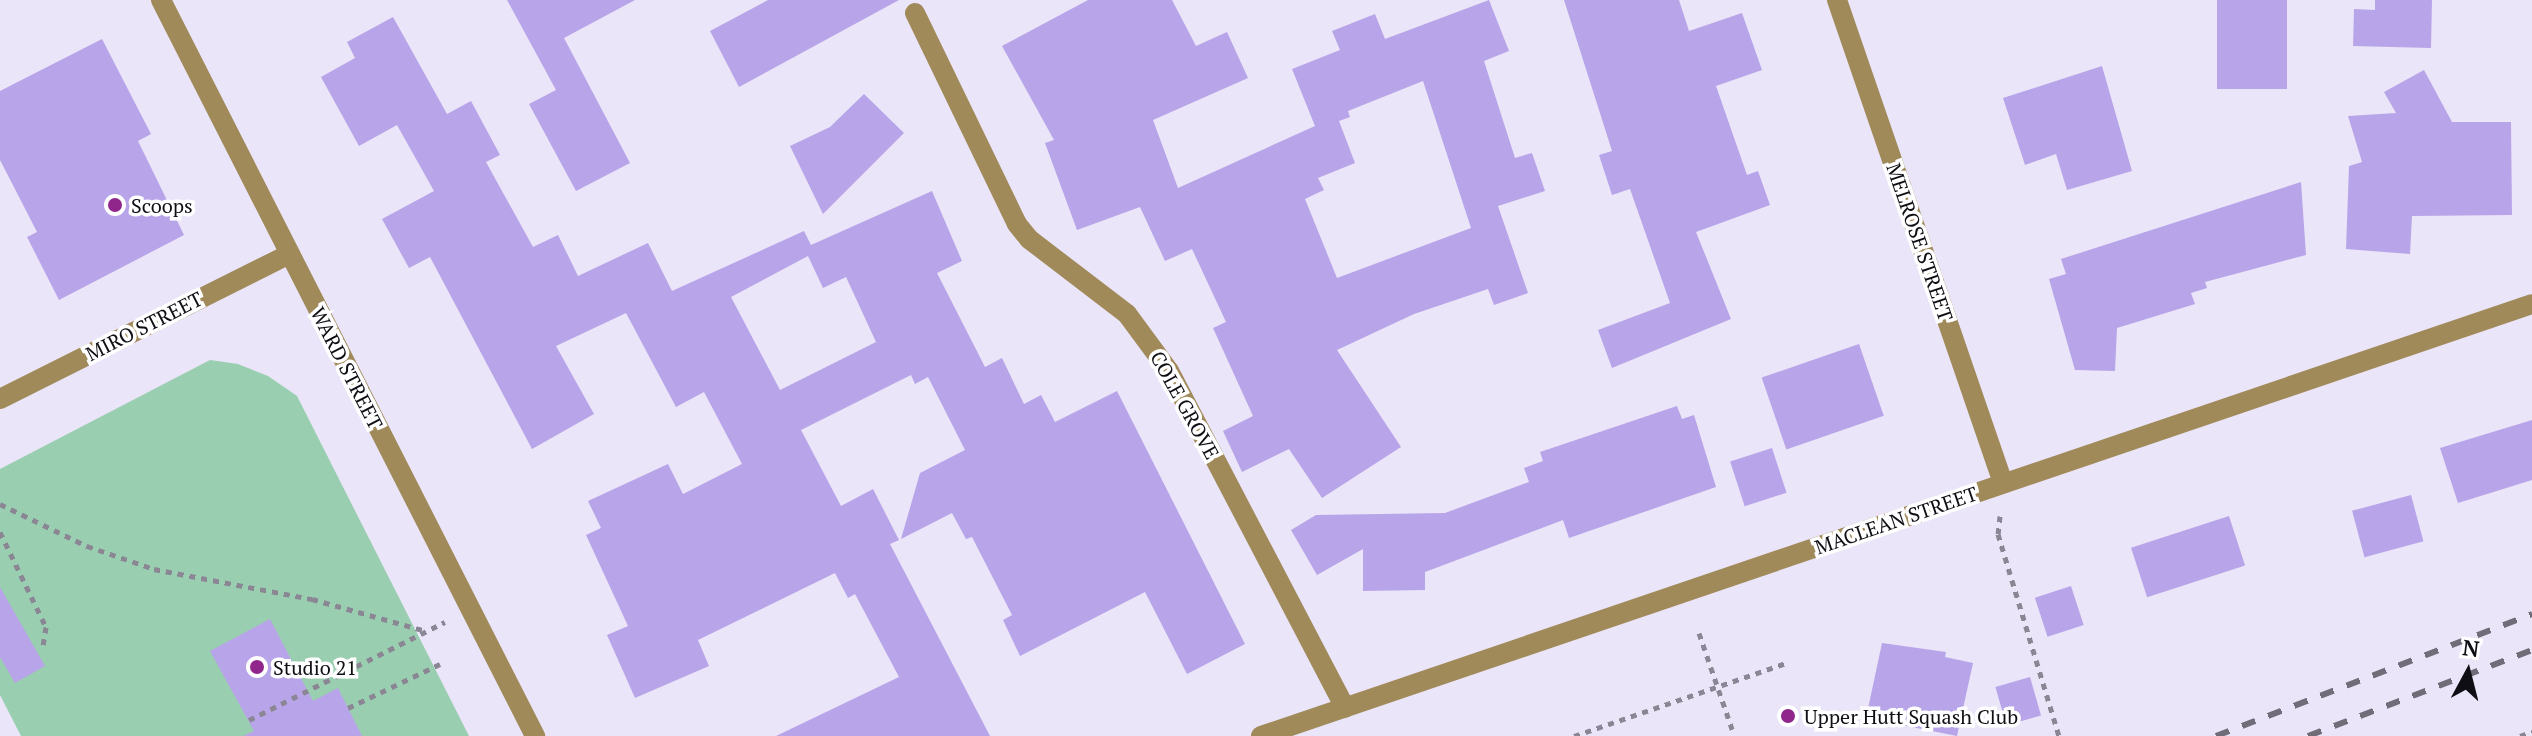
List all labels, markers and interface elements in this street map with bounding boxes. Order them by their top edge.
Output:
street label: MELROSE STREET [1882,160,1958,324]
place label: Scoops [131,193,193,217]
marker: Scoops [106,196,124,214]
street label: MIRO STREET [82,286,206,366]
street label: WARD STREET [306,303,388,433]
street label: COLE GROVE [1145,347,1225,463]
street label: MACLEAN STREET [1812,481,1980,559]
north arrow [2428,632,2508,712]
text: N [2461,632,2481,663]
place label: Studio 21 [273,655,357,679]
marker: Studio 21 [248,658,266,676]
place label: Upper Hutt Squash Club [1804,704,2018,728]
marker: Upper Hutt Squash Club [1779,707,1797,725]

